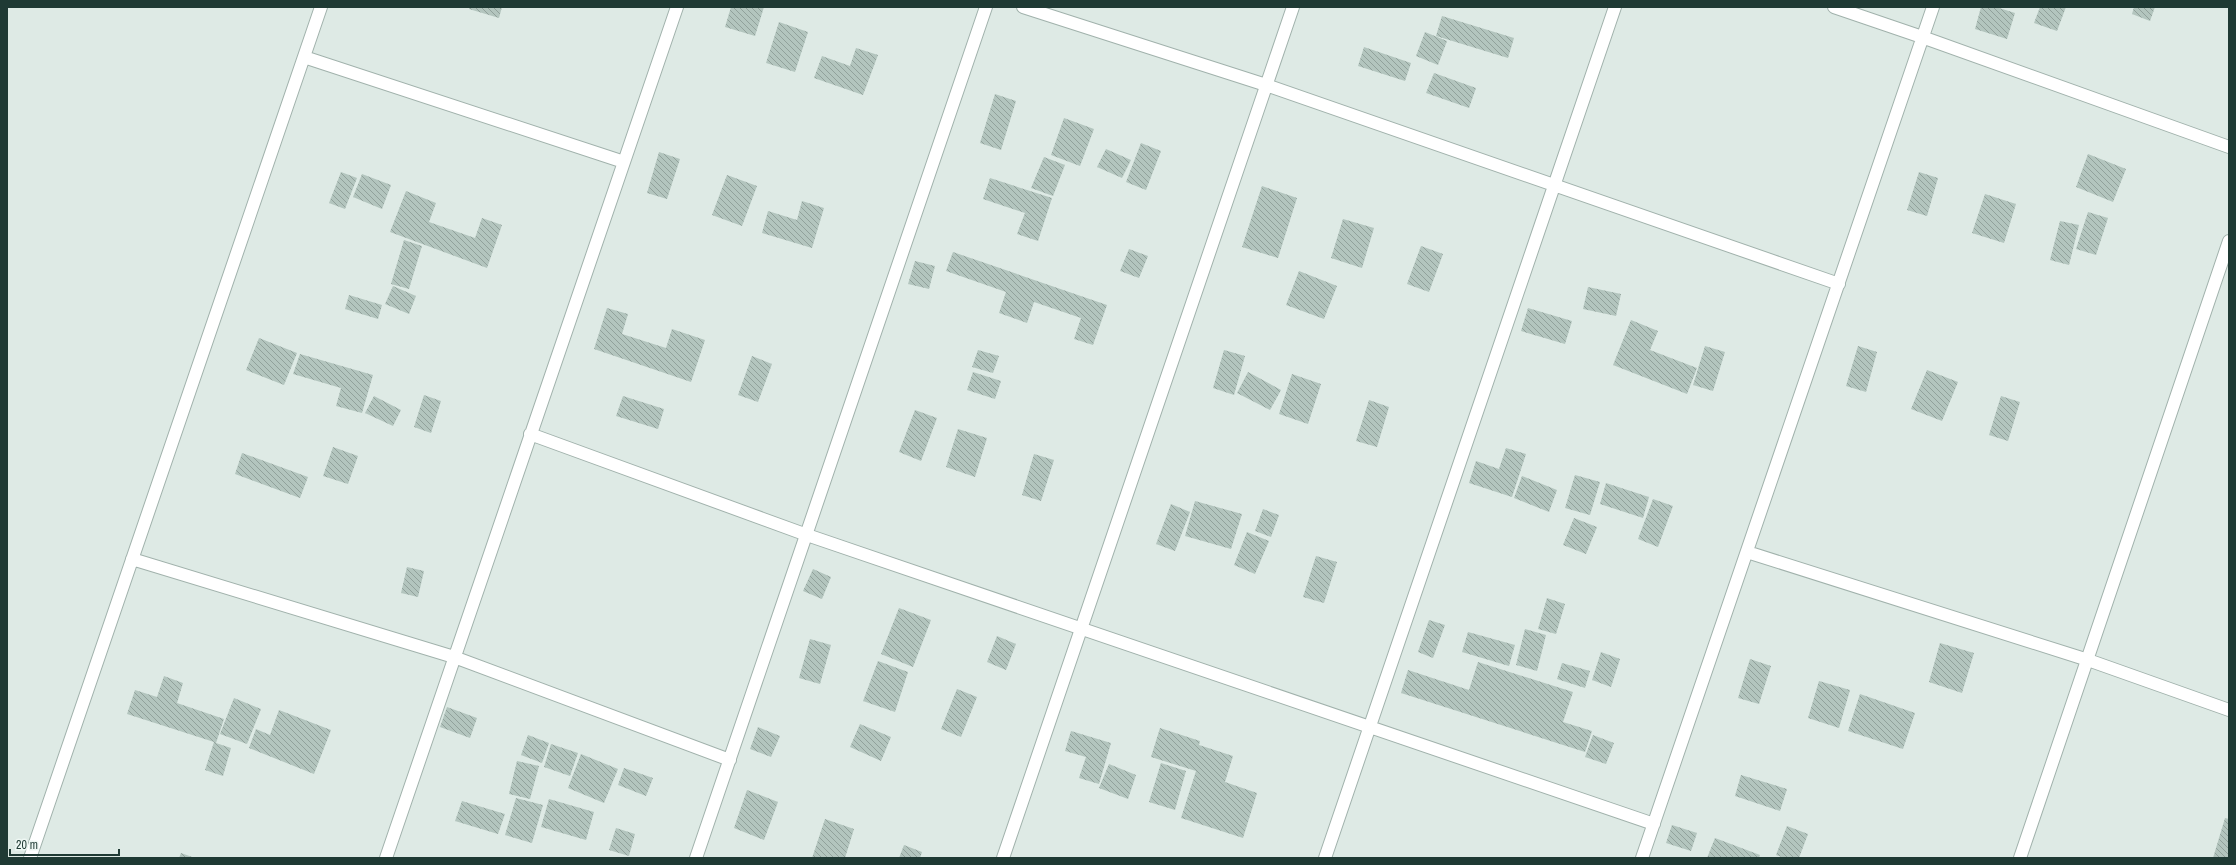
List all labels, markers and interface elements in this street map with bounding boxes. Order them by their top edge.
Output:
scale bar [10,831,119,857]
text: 20 m [16,837,38,853]

